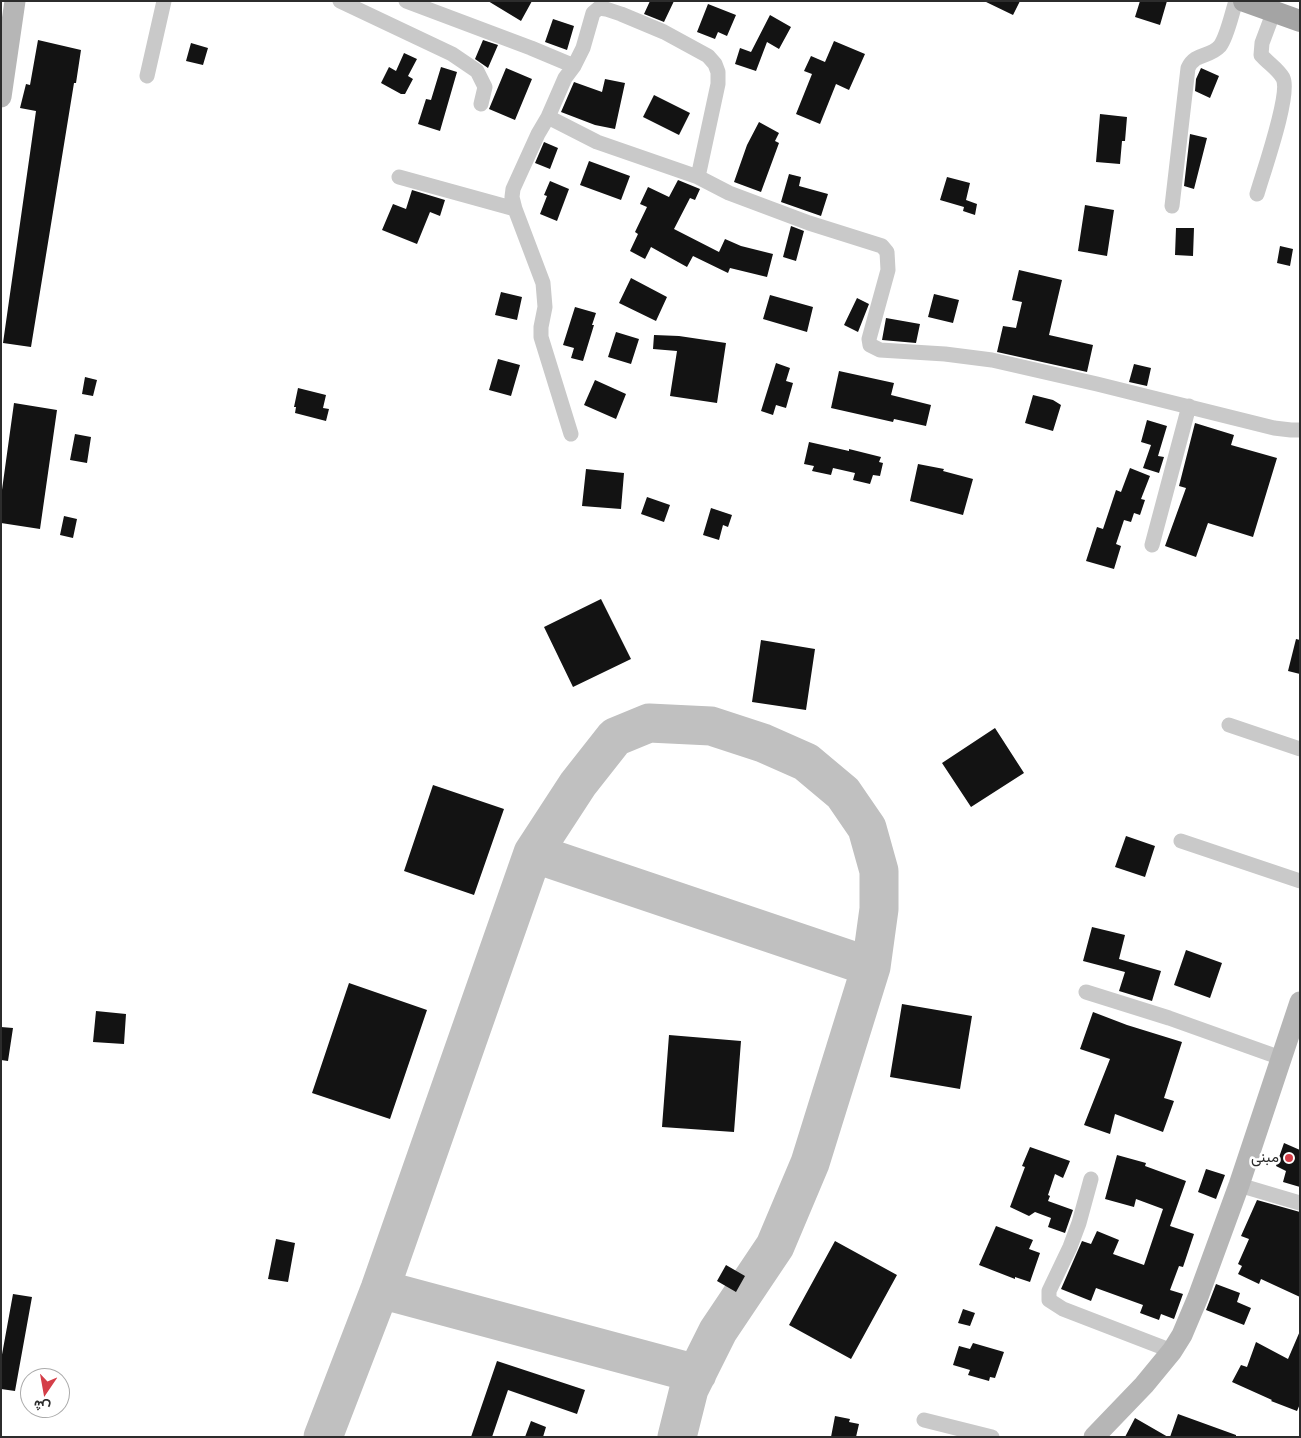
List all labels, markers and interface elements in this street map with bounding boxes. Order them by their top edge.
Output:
place label: مبنى [1251,1149,1279,1167]
marker: مبنى [1283,1152,1295,1164]
north arrow [20,1368,70,1418]
text: ش [32,1396,52,1417]

